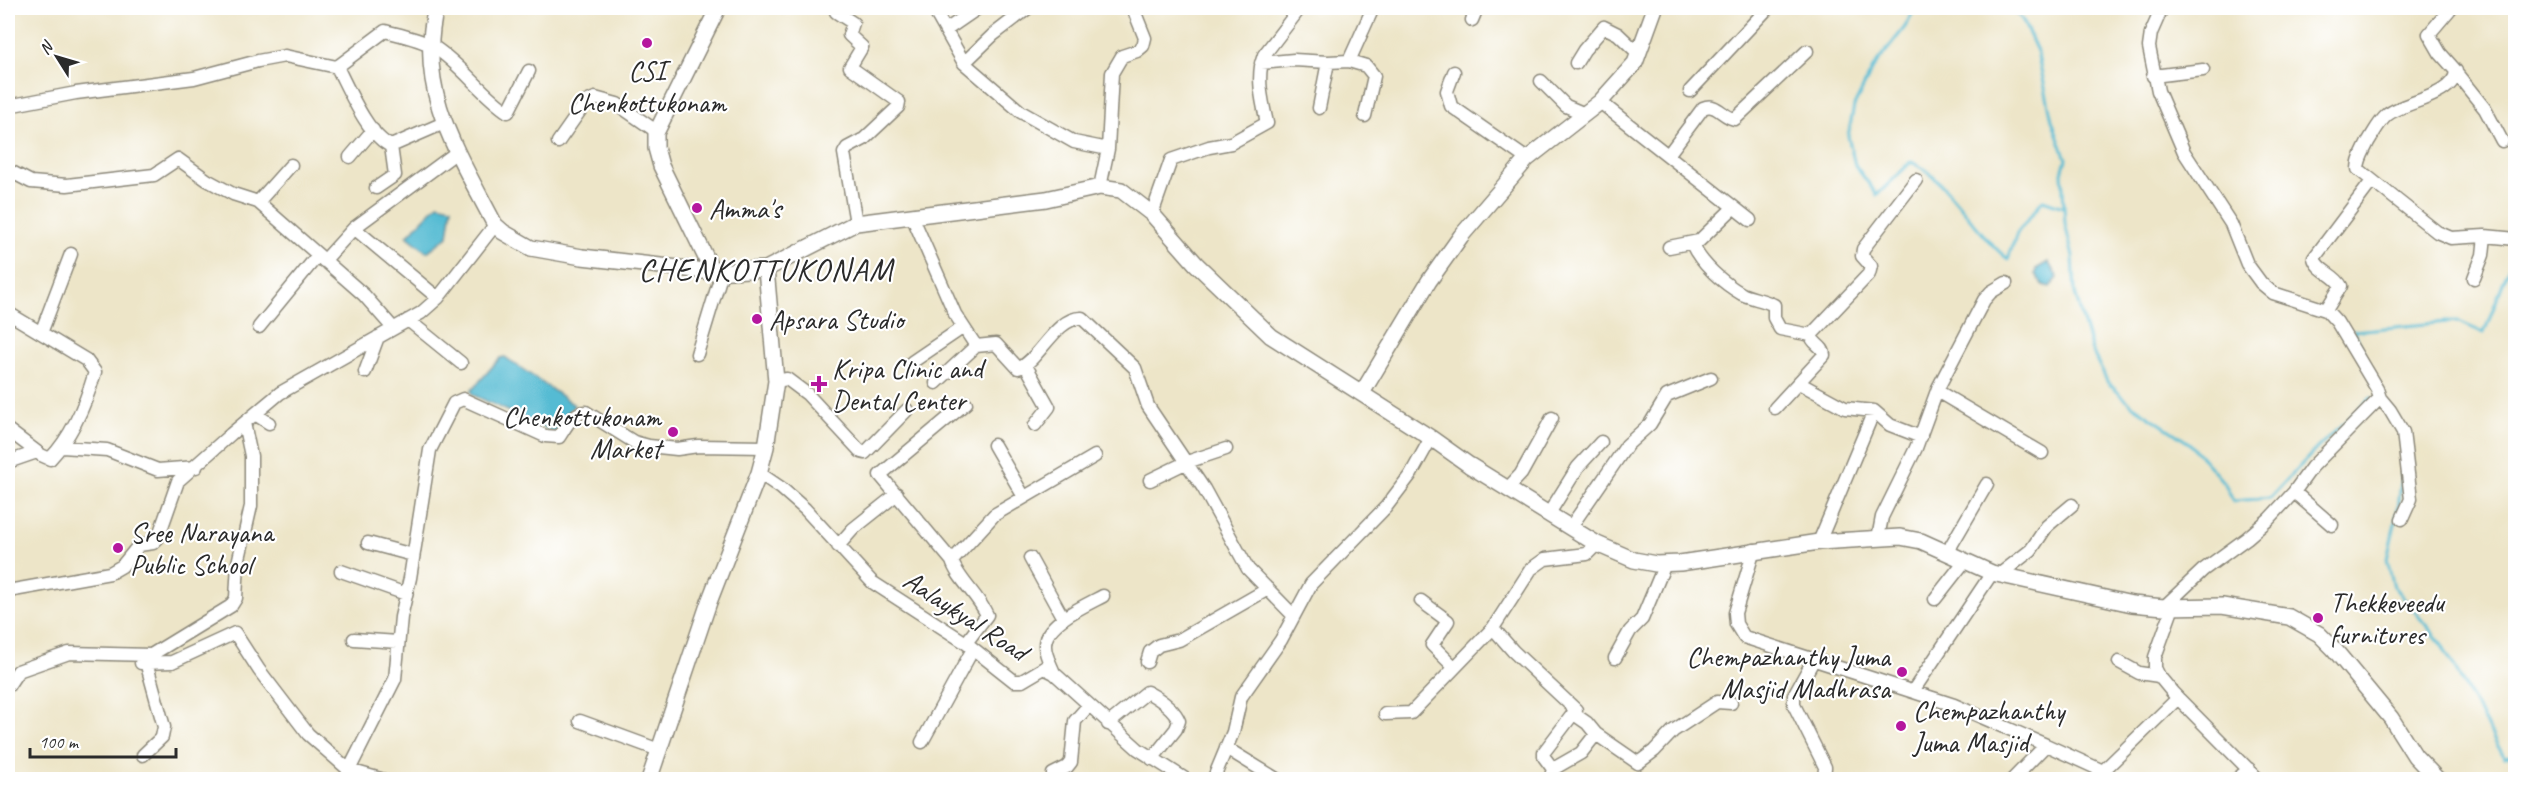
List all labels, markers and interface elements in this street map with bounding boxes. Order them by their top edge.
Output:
north arrow [27,27,87,87]
text: N [35,36,59,59]
marker: CSI Chenkottukonam [640,36,654,50]
place label: CSI Chenkottukonam [568,53,728,120]
place label: Amma's [709,191,783,226]
marker: Amma's [690,201,704,215]
district label: CHENKOTTUKONAM [638,249,895,290]
place label: Apsara Studio [769,302,907,337]
marker: Apsara Studio [750,312,764,326]
place label: Kripa Clinic and Dental Center [832,351,987,418]
marker: Kripa Clinic and Dental Center [810,375,828,393]
place label: Chenkottukonam Market [503,399,665,466]
marker: Chenkottukonam Market [666,425,680,439]
place label: Sree Narayana Public School [130,515,275,582]
marker: Sree Narayana Public School [111,541,125,555]
street label: Aalaykyal Road [897,562,1038,671]
place label: Thekkeveedu furnitures [2330,585,2445,652]
marker: Thekkeveedu furnitures [2311,611,2325,625]
place label: Chempazhanthy Juma Masjid Madhrasa [1687,639,1892,706]
marker: Chempazhanthy Juma Masjid Madhrasa [1895,665,1909,679]
place label: Chempazhanthy Juma Masjid [1911,693,2067,760]
marker: Chempazhanthy Juma Masjid [1894,719,1908,733]
scale bar [30,721,176,759]
text: 100 m [39,731,80,753]

